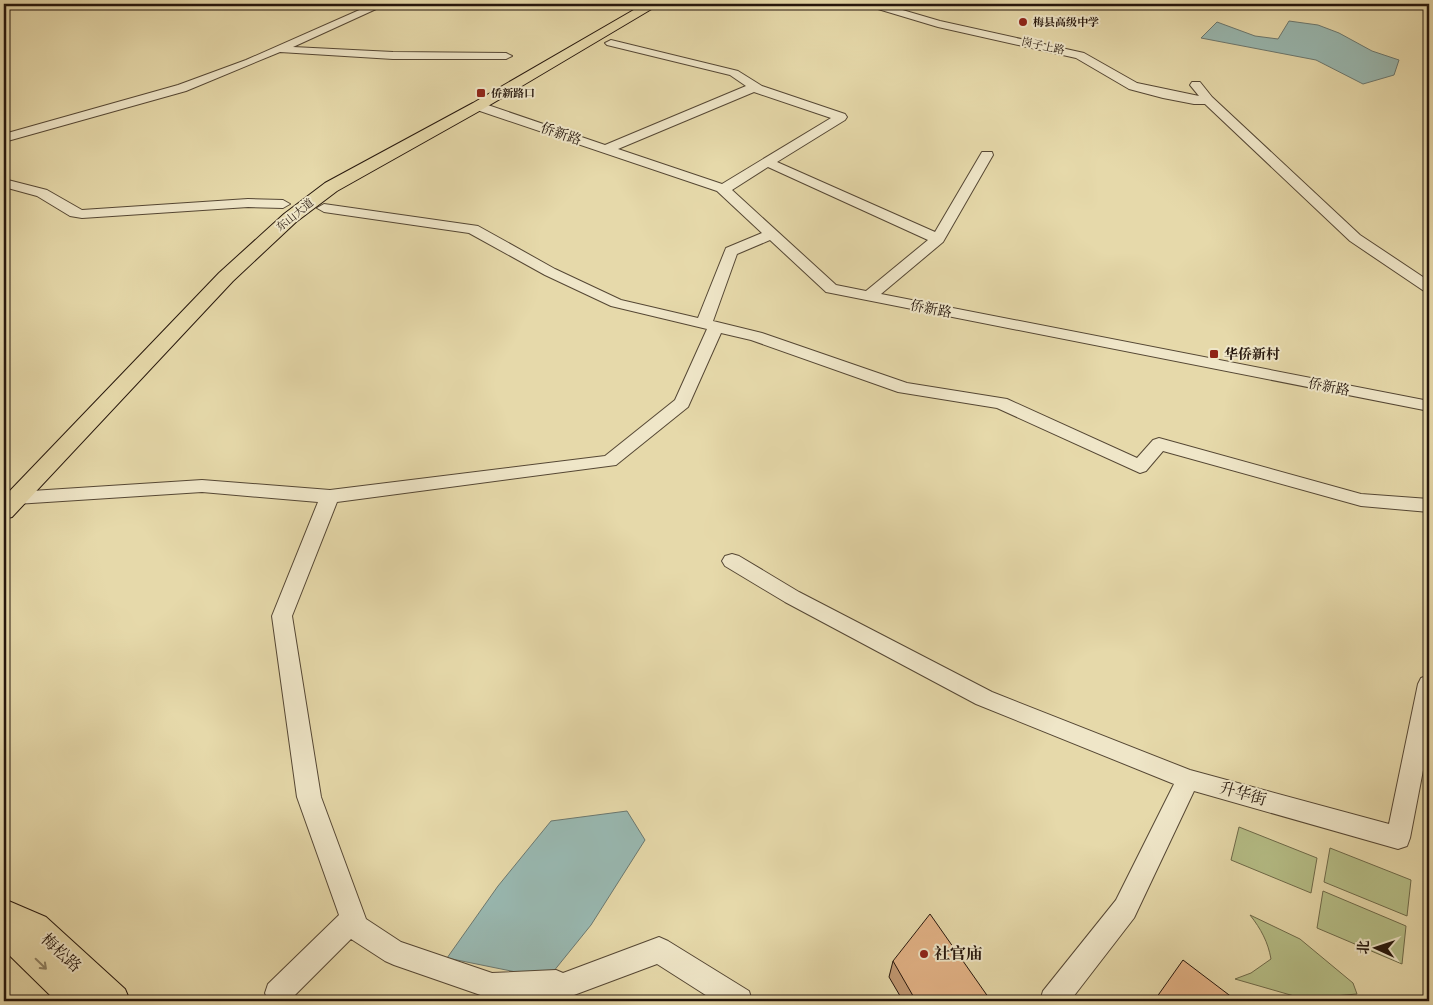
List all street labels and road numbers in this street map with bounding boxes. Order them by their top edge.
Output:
street label: 岗子上路 [1020,34,1066,58]
street label: 侨新路 [538,118,584,150]
street label: 东山大道 [273,195,317,235]
street label: 侨新路 [909,296,953,322]
street label: 侨新路 [1307,374,1351,400]
street label: 升华街 [1217,777,1269,811]
street label: 梅松路 [36,929,86,977]

